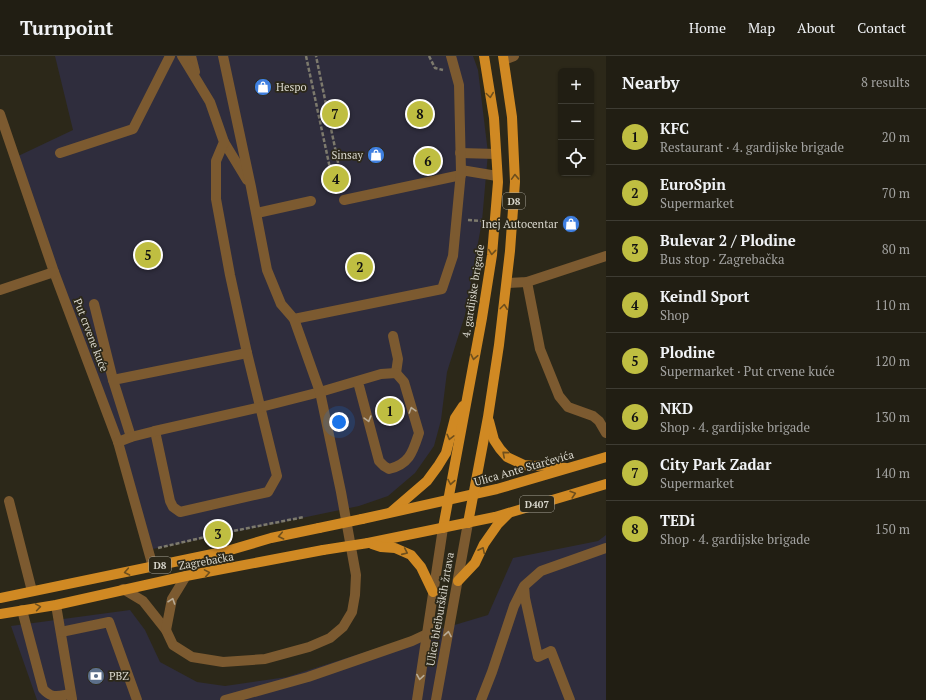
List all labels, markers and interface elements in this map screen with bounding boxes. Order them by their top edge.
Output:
text: Turnpoint [20,15,113,40]
text: Home [689,18,726,37]
text: Map [748,18,775,37]
text: About [797,18,835,37]
text: Contact [857,18,906,37]
map controls [558,68,594,176]
button: + [558,68,594,104]
text: Nearby [622,71,680,94]
text: 8 results [861,73,910,91]
shop icon: Hespo [253,77,273,97]
place label: Hespo [276,80,307,94]
one-way arrow [485,91,494,98]
pin: 7 [322,99,348,129]
pin: 8 [407,99,433,129]
button: − [558,104,594,140]
text: KFC [660,118,689,138]
text: 1 [631,128,639,146]
text: 20 m [882,128,910,146]
text: Restaurant · 4. gardijske brigade [660,138,844,156]
button: locate [558,140,594,176]
shop icon: Sinsay [366,145,386,165]
pin: 6 [415,146,441,176]
place label: Sinsay [331,148,363,162]
pin: 4 [323,164,349,194]
one-way arrow [510,174,519,180]
text: EuroSpin [660,174,726,194]
text: 2 [631,184,639,202]
text: 70 m [882,184,910,202]
road number: D8 [503,193,525,209]
text: Supermarket [660,194,734,212]
shop icon: Inej Autocentar [561,214,581,234]
place label: Inej Autocentar [482,217,559,231]
text: Bulevar 2 / Plodine [660,230,796,250]
pin: 5 [135,240,161,270]
text: 3 [631,240,639,258]
text: 80 m [882,240,910,258]
street label: 4. gardijske brigade [459,243,487,339]
one-way arrow [488,249,497,255]
text: Bus stop · Zagrebačka [660,250,785,268]
pin: 2 [347,252,373,282]
text: Keindl Sport [660,286,750,306]
street label: Put crvene kuće [71,296,112,374]
text: 4 [631,296,639,314]
text: 110 m [875,296,910,314]
one-way arrow [499,303,508,310]
text: Shop [660,306,689,324]
text: Plodine [660,342,715,362]
text: 5 [631,352,639,370]
text: 120 m [875,352,910,370]
one-way arrow [471,354,479,360]
text: Supermarket · Put crvene kuće [660,362,835,380]
pin: 1 [377,396,403,426]
text: NKD [660,398,693,418]
one-way arrow [408,407,417,414]
text: 6 [631,408,639,426]
text: 130 m [875,408,910,426]
your location [329,412,349,432]
one-way arrow [363,415,372,422]
text: Shop · 4. gardijske brigade [660,418,810,436]
one-way arrow [446,434,454,441]
street label: Ulica Ante Starčevića [473,447,576,489]
one-way arrow [502,451,510,458]
text: City Park Zadar [660,454,771,474]
text: 7 [631,464,639,482]
text: 140 m [875,464,910,482]
text: Supermarket [660,474,734,492]
one-way arrow [448,479,456,485]
one-way arrow [569,490,576,499]
road number: D407 [520,496,554,512]
text: TEDi [660,510,695,530]
pin: 3 [205,519,231,549]
text: 8 [631,520,639,538]
text: 150 m [875,520,910,538]
text: Shop · 4. gardijske brigade [660,530,810,548]
one-way arrow [278,532,284,540]
one-way arrow [477,547,484,555]
one-way arrow [402,548,409,556]
street label: Zagrebačka [177,549,235,573]
street label: Ulica bleiburških žrtava [423,551,457,667]
road number: D8 [149,557,171,573]
one-way arrow [124,567,130,575]
one-way arrow [204,569,210,577]
one-way arrow [167,598,176,605]
one-way arrow [35,604,41,612]
one-way arrow [443,631,452,637]
bank icon: PBZ [86,666,106,686]
place label: PBZ [109,669,129,683]
one-way arrow [416,674,425,680]

